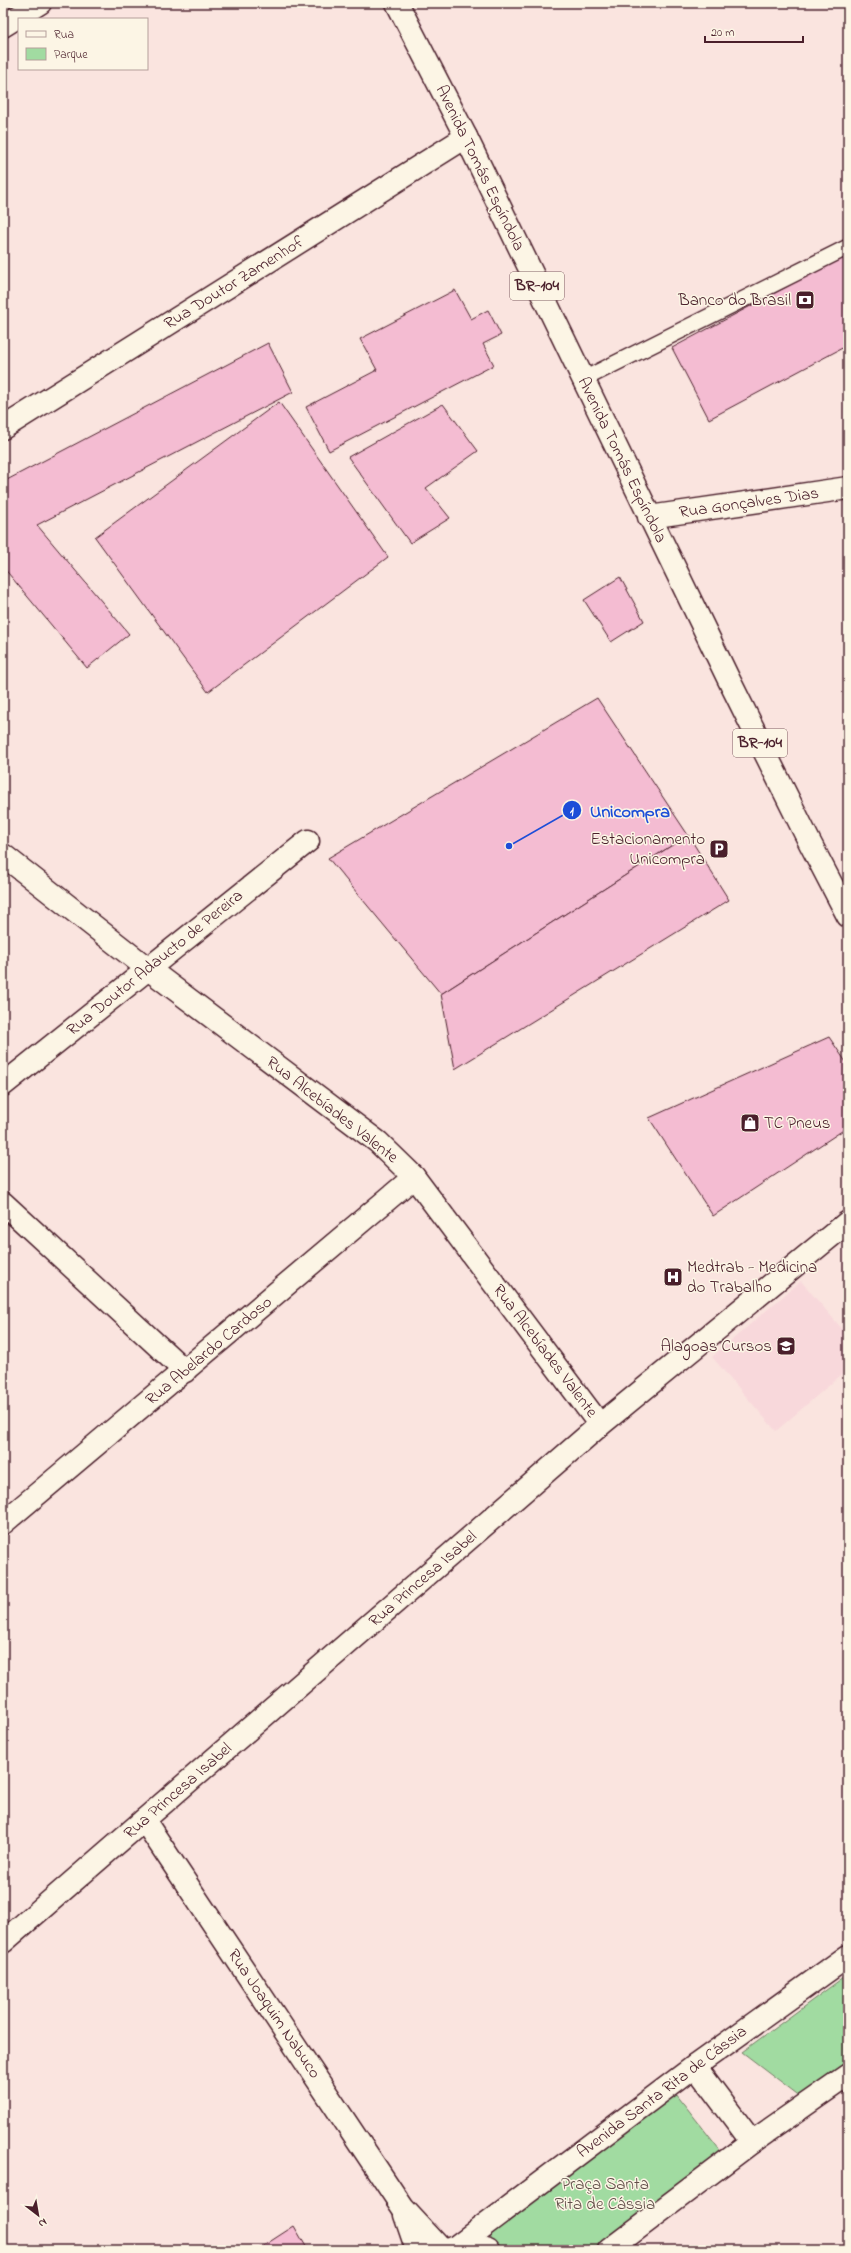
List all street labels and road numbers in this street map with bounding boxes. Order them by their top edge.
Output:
street label: Avenida Tomás Espíndola [429,81,531,255]
street label: Rua Doutor Zamenhof [159,230,309,336]
road number: BR-104 [510,272,564,300]
street label: Avenida Tomás Espíndola [571,373,673,547]
street label: Rua Gonçalves Dias [677,481,821,525]
road number: BR-104 [733,729,787,757]
street label: Rua Doutor Adaucto de Pereira [61,884,249,1042]
street label: Rua Alcebíades Valente [261,1050,404,1170]
street label: Rua Alcebíades Valente [486,1279,604,1423]
street label: Rua Abelardo Cardoso [140,1290,278,1412]
street label: Rua Princesa Isabel [363,1525,483,1633]
street label: Rua Princesa Isabel [118,1737,238,1845]
street label: Rua Joaquim Nabuco [221,1944,327,2084]
street label: Avenida Santa Rita de Cássia [572,2020,752,2164]

